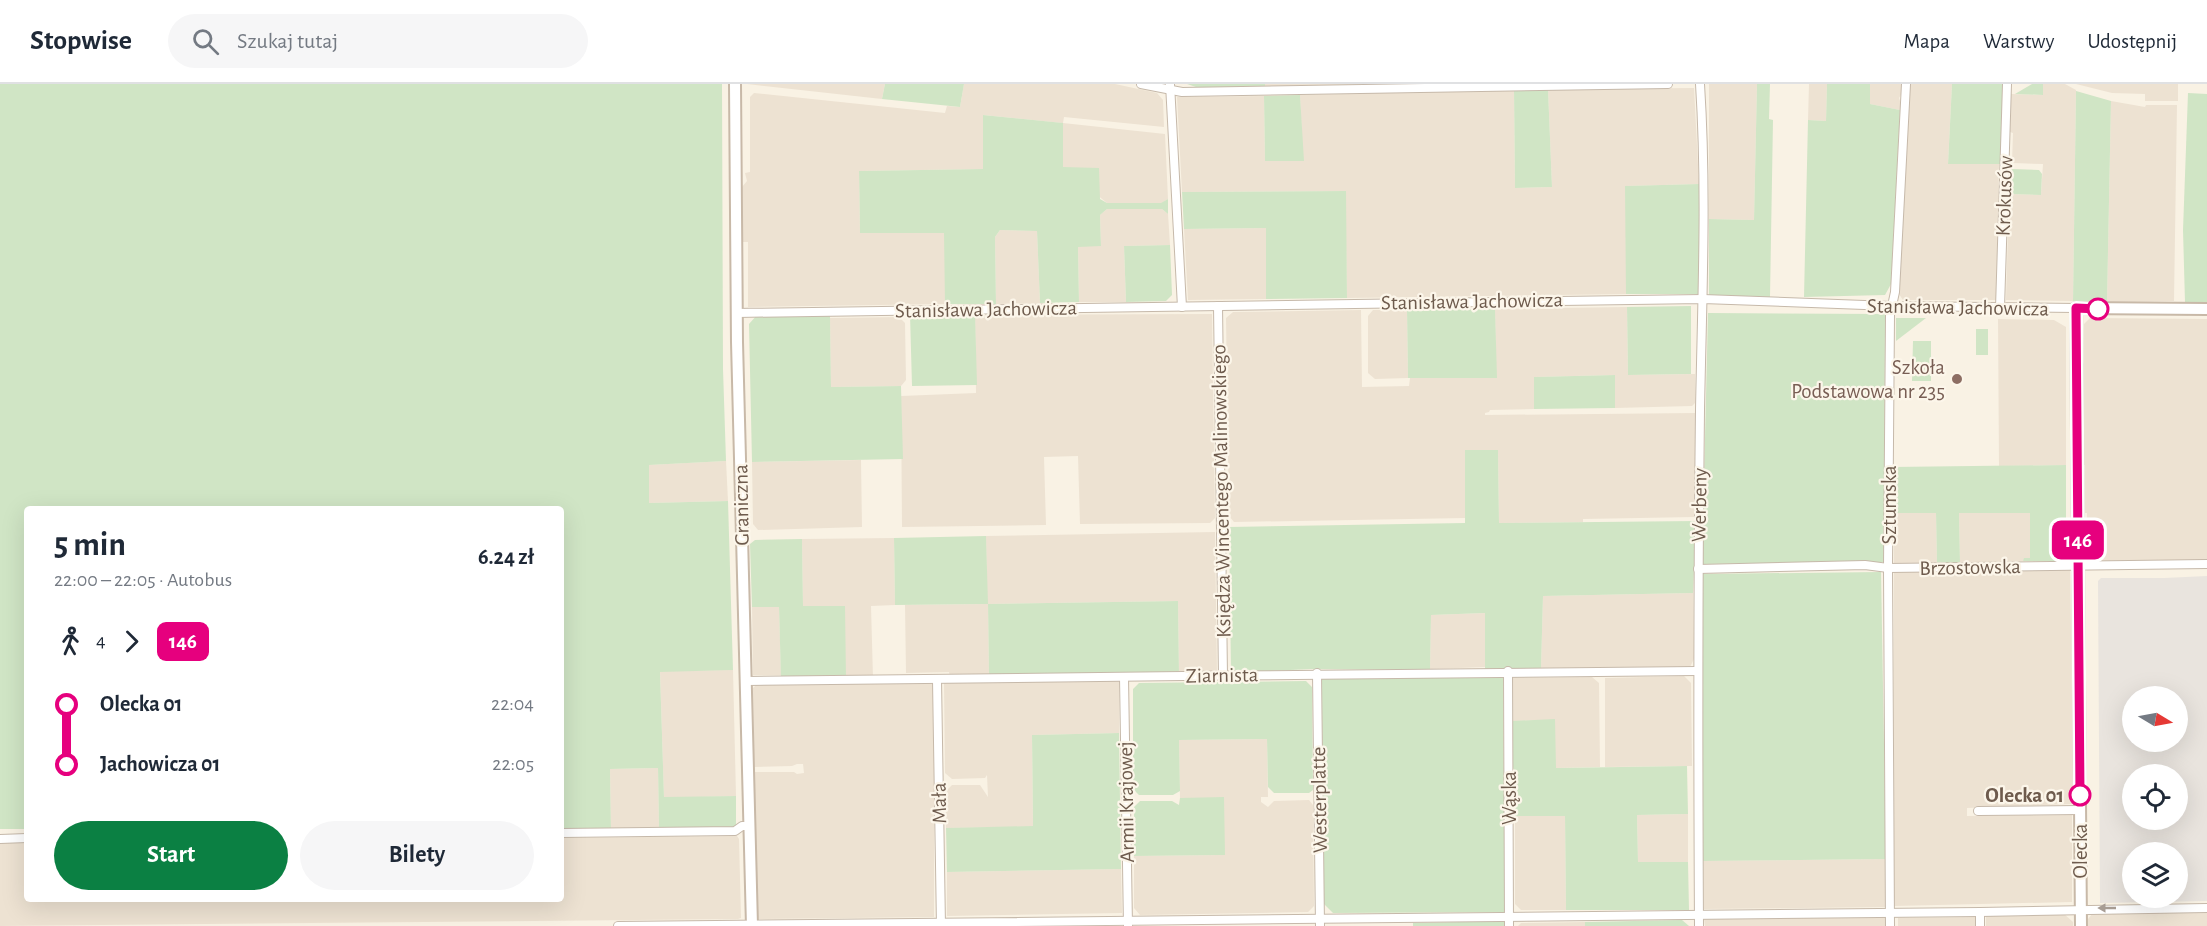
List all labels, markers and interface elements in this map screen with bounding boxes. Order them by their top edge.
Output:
search box [168,14,588,68]
icon: search [189,25,222,58]
text: Stopwise [30,27,132,55]
text: Szukaj tutaj [237,30,338,52]
text: Mapa [1904,31,1950,52]
text: Warstwy [1983,31,2054,52]
text: Udostępnij [2087,31,2177,52]
street label: Krokusów [1993,155,2016,237]
street label: Stanisława Jachowicza [1381,289,1564,314]
street label: Stanisława Jachowicza [1867,295,2050,320]
street label: Stanisława Jachowicza [895,297,1078,322]
unlabelled marker [2087,298,2109,320]
street label: Księdza Wincentego Malinowskiego [1208,344,1235,638]
place label: Szkoła Podstawowa nr 235 [1791,357,1945,402]
marker: Szkoła Podstawowa nr 235 [1950,372,1964,386]
street label: Graniczna [730,464,753,546]
street label: Sztumska [1879,465,1900,545]
street label: Werbeny [1688,468,1711,542]
line badge: 146 [2044,520,2112,560]
text: 5 min [54,529,126,562]
text: 146 [2064,530,2092,551]
text: 6.24 zł [478,546,534,568]
street label: Brzostowska [1919,556,2021,579]
text: 22:00 – 22:05 · Autobus [54,570,232,590]
icon: walk [54,625,87,658]
icon: forward [115,625,148,658]
text: 4 [96,631,106,651]
text: 146 [169,631,197,652]
street label: Ziarnista [1186,664,1259,687]
north arrow [2122,686,2188,752]
map controls [2122,686,2188,908]
text: Olecka 01 [100,693,183,715]
text: 22:04 [491,694,534,714]
street label: Armii Krajowej [1115,741,1138,863]
street label: Westerplatte [1308,747,1331,853]
text: Jachowicza 01 [100,753,221,775]
text: 22:05 [492,754,534,774]
button: locate [2122,764,2188,830]
street label: Wąska [1499,771,1520,825]
street label: Mała [929,782,950,824]
marker: Olecka 01 [2069,784,2091,806]
place label: Olecka 01 [1985,785,2064,806]
button: Start [54,821,288,890]
button: Bilety [300,821,534,890]
street label: Olecka [2070,823,2091,879]
button: layers [2122,842,2188,908]
one-way arrow [2097,904,2116,913]

